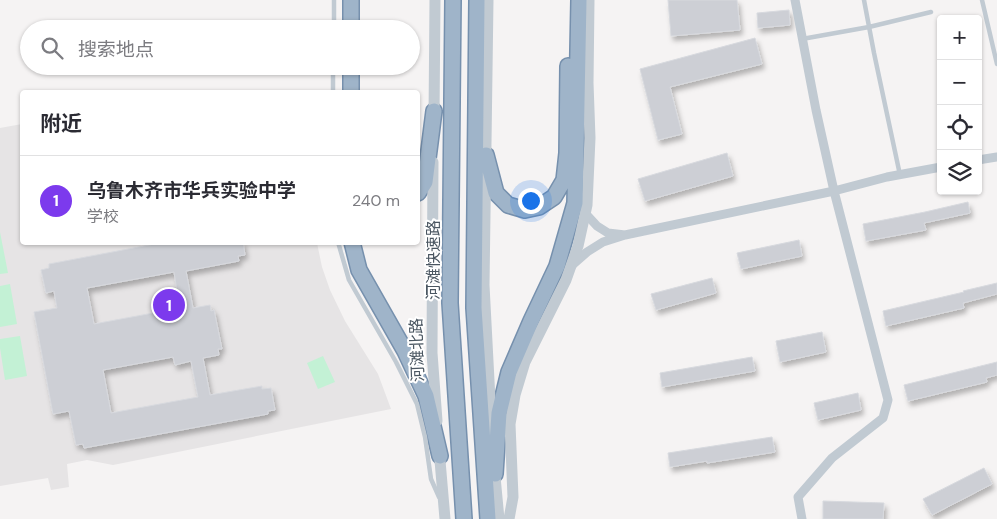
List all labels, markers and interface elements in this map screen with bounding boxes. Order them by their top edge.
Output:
map controls [937,15,982,195]
button: + [937,15,982,60]
search box [20,20,420,75]
icon: search [38,34,66,62]
text: 搜索地点 [78,37,154,62]
button: − [937,60,982,105]
button: locate [937,105,982,150]
text: 附近 [40,110,82,138]
button: layers [937,150,982,195]
text: 乌鲁木齐市华兵实验中学 [87,178,296,203]
your location [518,188,544,214]
text: 1 [53,190,59,211]
text: 240 m [352,190,400,211]
text: 学校 [87,206,119,227]
street label: 河滩快速路 [423,220,444,300]
pin: 1 [153,286,185,324]
street label: 河滩北路 [405,318,429,382]

